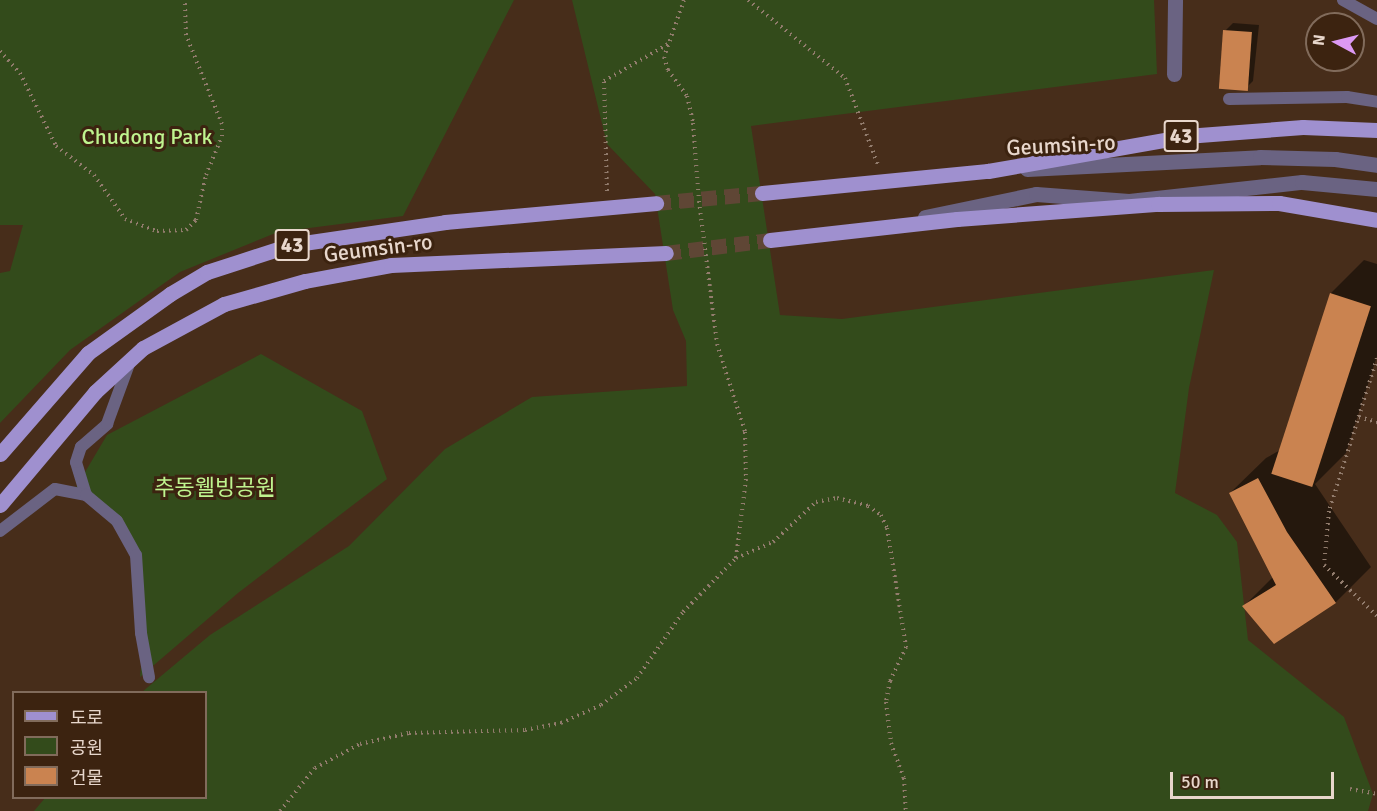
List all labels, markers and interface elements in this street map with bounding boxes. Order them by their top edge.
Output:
north arrow [1305,12,1365,72]
text: N [1309,33,1330,47]
road number: 43 [1163,118,1199,154]
park label: Chudong Park [81,124,213,150]
street label: Geumsin-ro [1006,129,1116,161]
road number: 43 [274,227,310,263]
street label: Geumsin-ro [322,228,434,268]
park label: 추동웰빙공원 [154,475,276,501]
legend [12,691,207,799]
text: 도로 [70,707,103,729]
text: 공원 [70,737,103,759]
scale bar [1173,760,1336,798]
text: 건물 [70,767,103,789]
text: 50 m [1181,771,1219,793]

